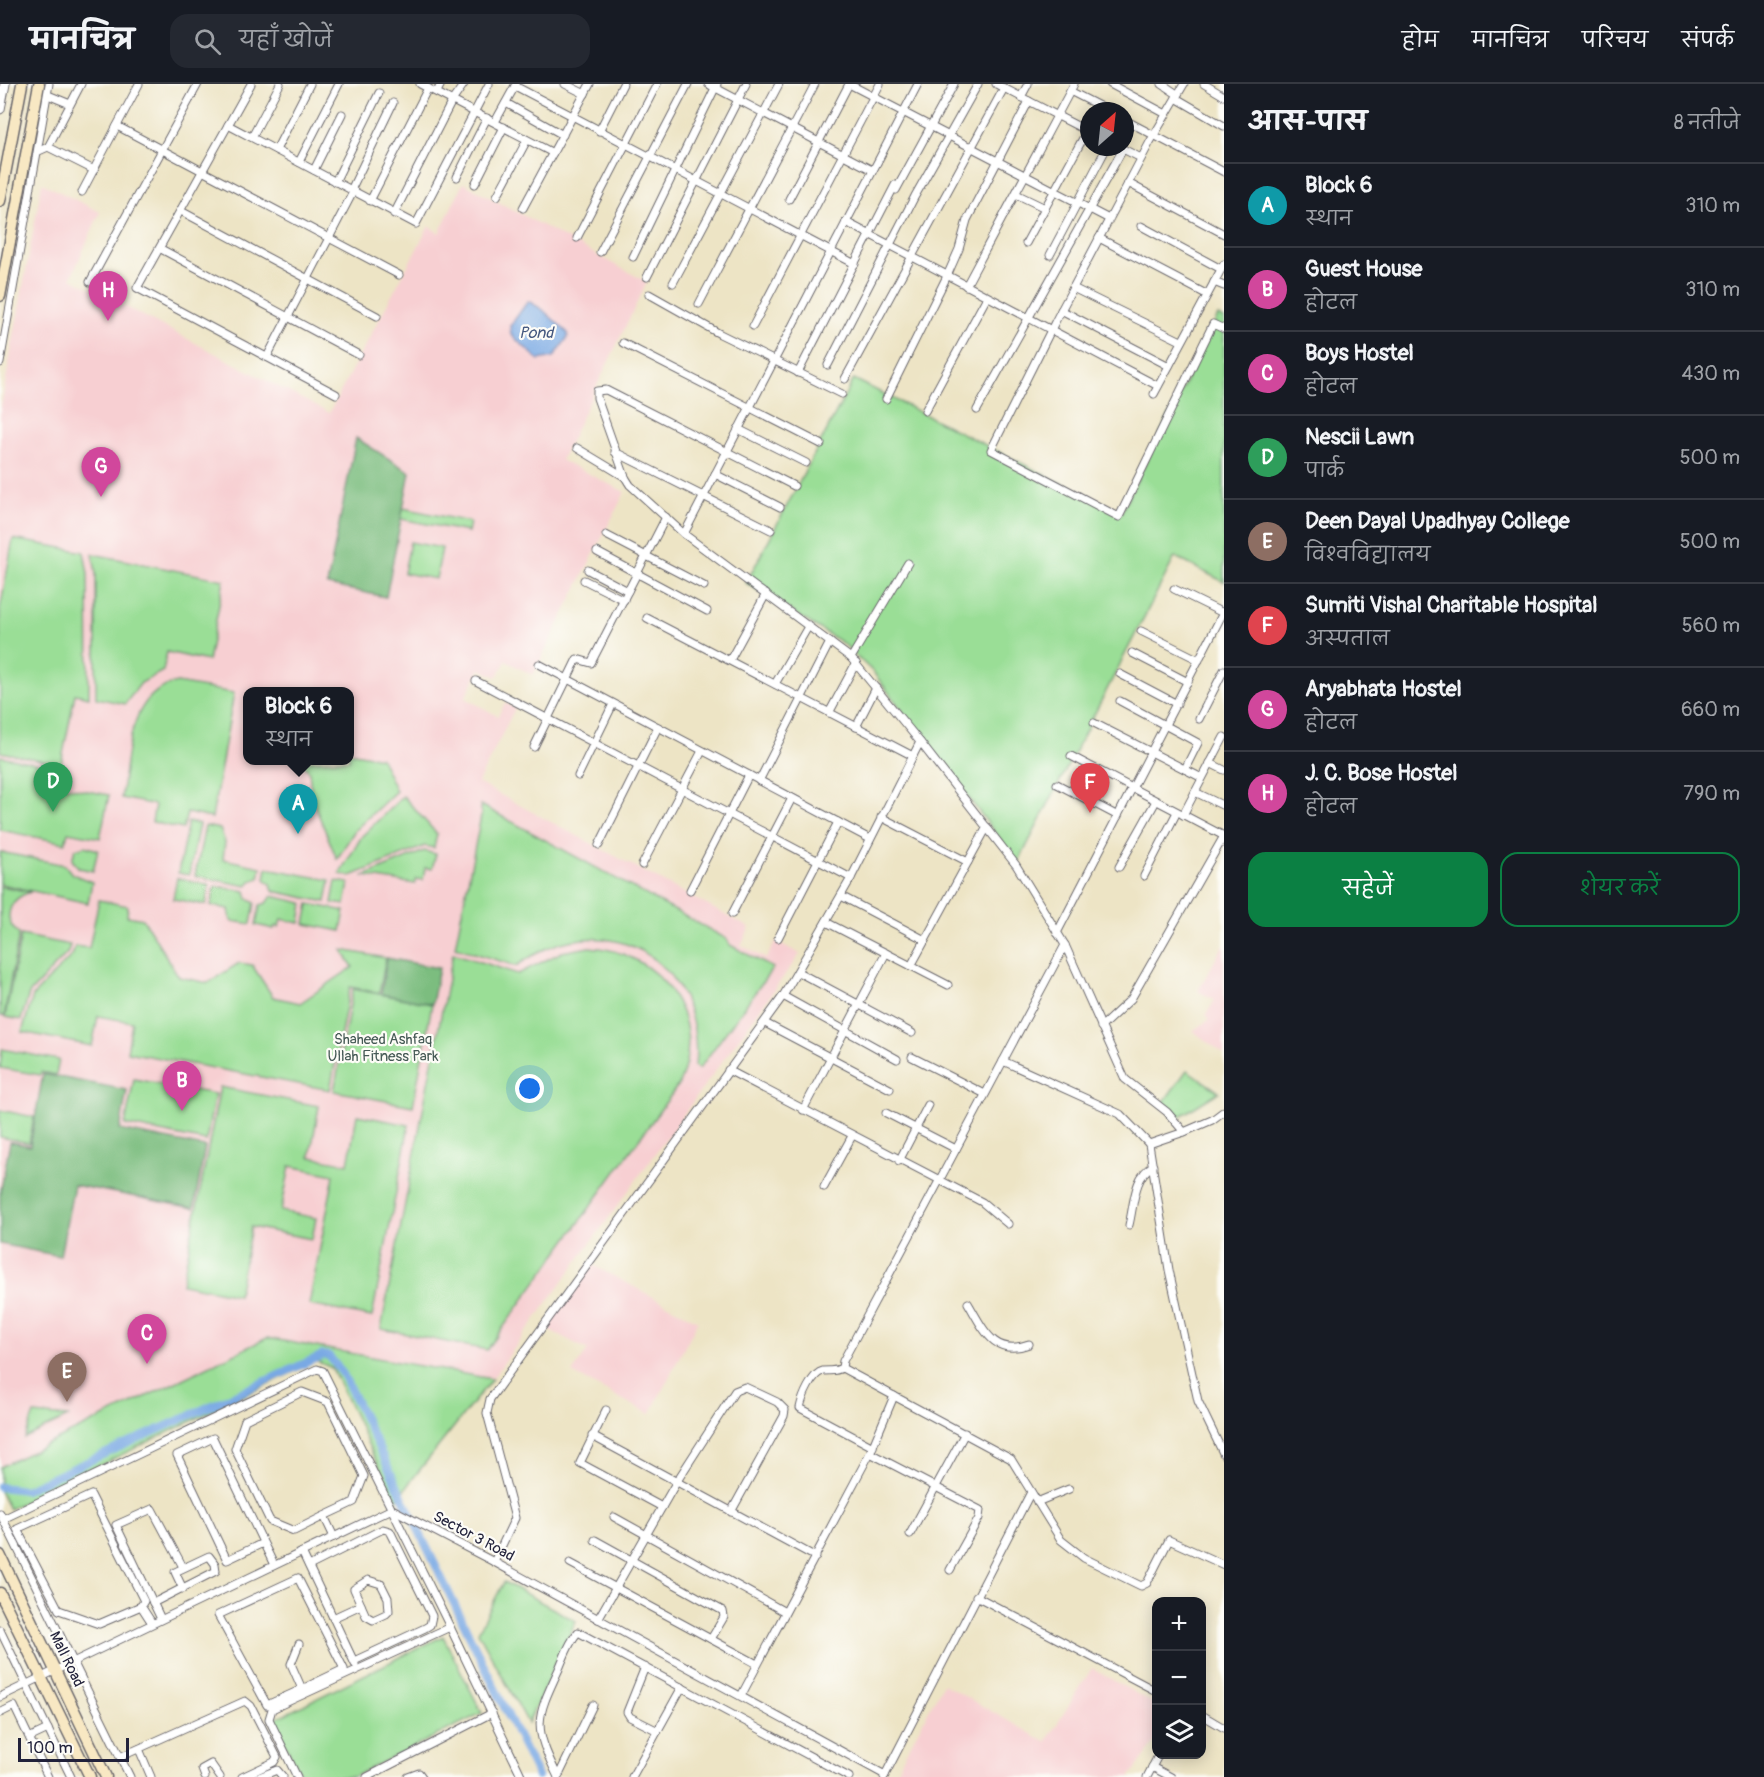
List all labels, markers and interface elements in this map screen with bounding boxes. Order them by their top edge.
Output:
search box [170,14,590,68]
text: मानचित्र [30,23,134,58]
icon: search [191,25,224,58]
text: यहाँ खोजें [239,26,333,54]
text: होम [1402,27,1439,54]
text: मानचित्र [1472,27,1549,54]
text: परिचय [1582,27,1648,54]
text: संपर्क [1681,27,1734,54]
north arrow [1080,102,1134,156]
text: आस-पास [1248,106,1367,138]
text: 8 नतीजे [1674,110,1740,135]
text: Block 6 [1305,171,1372,199]
text: A [1261,193,1274,218]
text: 310 m [1685,193,1740,218]
text: स्थान [1305,206,1352,231]
text: Guest House [1305,255,1422,283]
pin: H [88,272,128,321]
text: B [1262,277,1273,302]
text: 310 m [1685,277,1740,302]
text: होटल [1305,290,1357,315]
water label: Pond [519,323,555,343]
text: Boys Hostel [1305,339,1414,367]
text: C [1261,361,1274,386]
text: 430 m [1681,361,1740,386]
text: होटल [1305,374,1357,399]
text: Nescii Lawn [1305,423,1414,451]
text: D [1261,445,1274,470]
text: 500 m [1680,445,1740,470]
pin: G [82,448,120,497]
text: पार्क [1305,458,1344,483]
text: Deen Dayal Upadhyay College [1305,507,1570,535]
text: E [1262,529,1273,554]
text: 500 m [1680,529,1740,554]
text: विश्वविद्यालय [1305,542,1431,567]
text: Sumiti Vishal Charitable Hospital [1305,591,1598,619]
text: F [1261,613,1274,638]
text: 560 m [1682,613,1740,638]
text: अस्पताल [1305,626,1390,651]
text: Aryabhata Hostel [1305,675,1462,703]
popup [243,687,354,765]
text: Block 6 [265,692,332,720]
text: G [1261,697,1274,722]
text: 660 m [1681,697,1740,722]
text: होटल [1305,710,1357,735]
text: स्थान [265,727,312,752]
text: J. C. Bose Hostel [1305,759,1457,787]
pin: D [34,762,72,812]
pin: F [1070,764,1110,813]
text: H [1261,781,1274,806]
text: 790 m [1683,781,1740,806]
pin: A [278,784,318,834]
text: होटल [1305,794,1357,819]
button: सहेजें [1248,852,1488,927]
button: शेयर करें [1500,852,1740,927]
park label: Shaheed Ashfaq Ullah Fitness Park [328,1030,439,1066]
pin: B [162,1062,201,1111]
your location [515,1074,544,1103]
pin: C [128,1314,166,1364]
pin: E [48,1352,86,1402]
street label: Sector 3 Road [430,1507,518,1566]
map controls [1152,1597,1206,1759]
button: + [1152,1597,1206,1651]
street label: Mall Road [45,1628,88,1690]
button: − [1152,1651,1206,1705]
button: layers [1152,1705,1206,1759]
scale bar [18,1735,129,1762]
text: 100 m [27,1738,73,1758]

